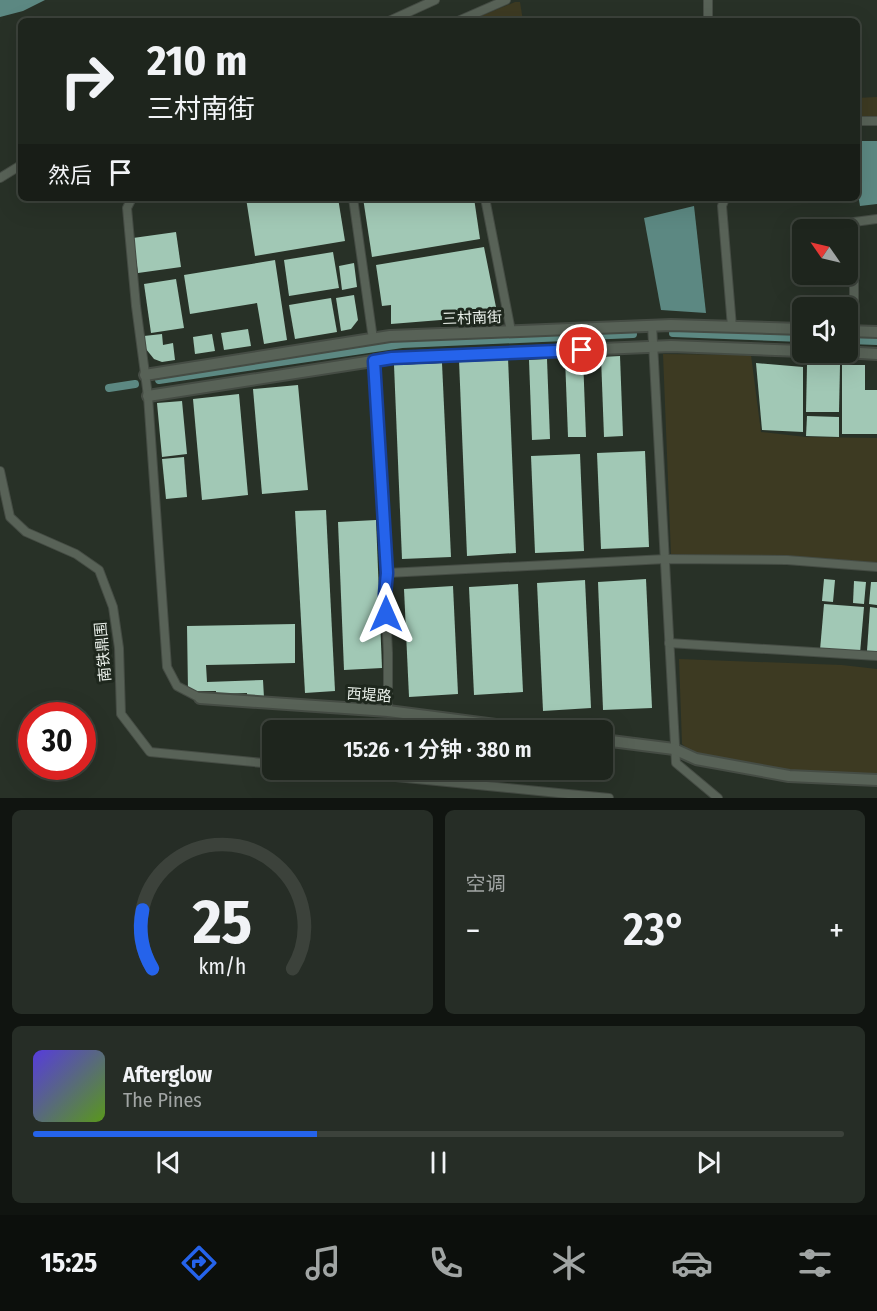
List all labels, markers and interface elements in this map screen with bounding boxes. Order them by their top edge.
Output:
text: 210 m [147,36,247,86]
icon: right [48,42,126,120]
text: 三村南街 [147,93,255,125]
icon: arrive [104,156,137,189]
text: 然后 [48,162,92,189]
north arrow [792,219,858,285]
map controls [792,219,858,363]
button: sound [792,297,858,363]
street label: 三村南街 [442,308,502,328]
pin [556,324,607,375]
icon: arrive [565,333,598,366]
position arrow [354,582,418,646]
street label: 南铁鼎围 [91,621,115,683]
street label: 西堤路 [346,684,392,706]
speed limit sign: 30 [18,702,96,780]
text: 15:26 · 1 分钟 · 380 m [343,736,532,763]
text: 空调 [466,872,506,896]
text: 25 [191,885,252,960]
text: 23° [623,903,686,957]
text: − [466,911,480,951]
text: + [829,911,844,951]
text: km/h [198,954,246,980]
text: Afterglow [123,1061,212,1088]
text: The Pines [123,1088,202,1112]
icon: previous [152,1146,185,1179]
icon: pause [422,1146,455,1179]
icon: next [692,1146,725,1179]
icon: directions [178,1242,220,1284]
icon: music [302,1242,344,1284]
icon: phone [425,1242,467,1284]
icon: climate [548,1242,590,1284]
icon: car [671,1242,713,1284]
icon: filters [794,1242,836,1284]
text: 15:25 [41,1247,97,1279]

